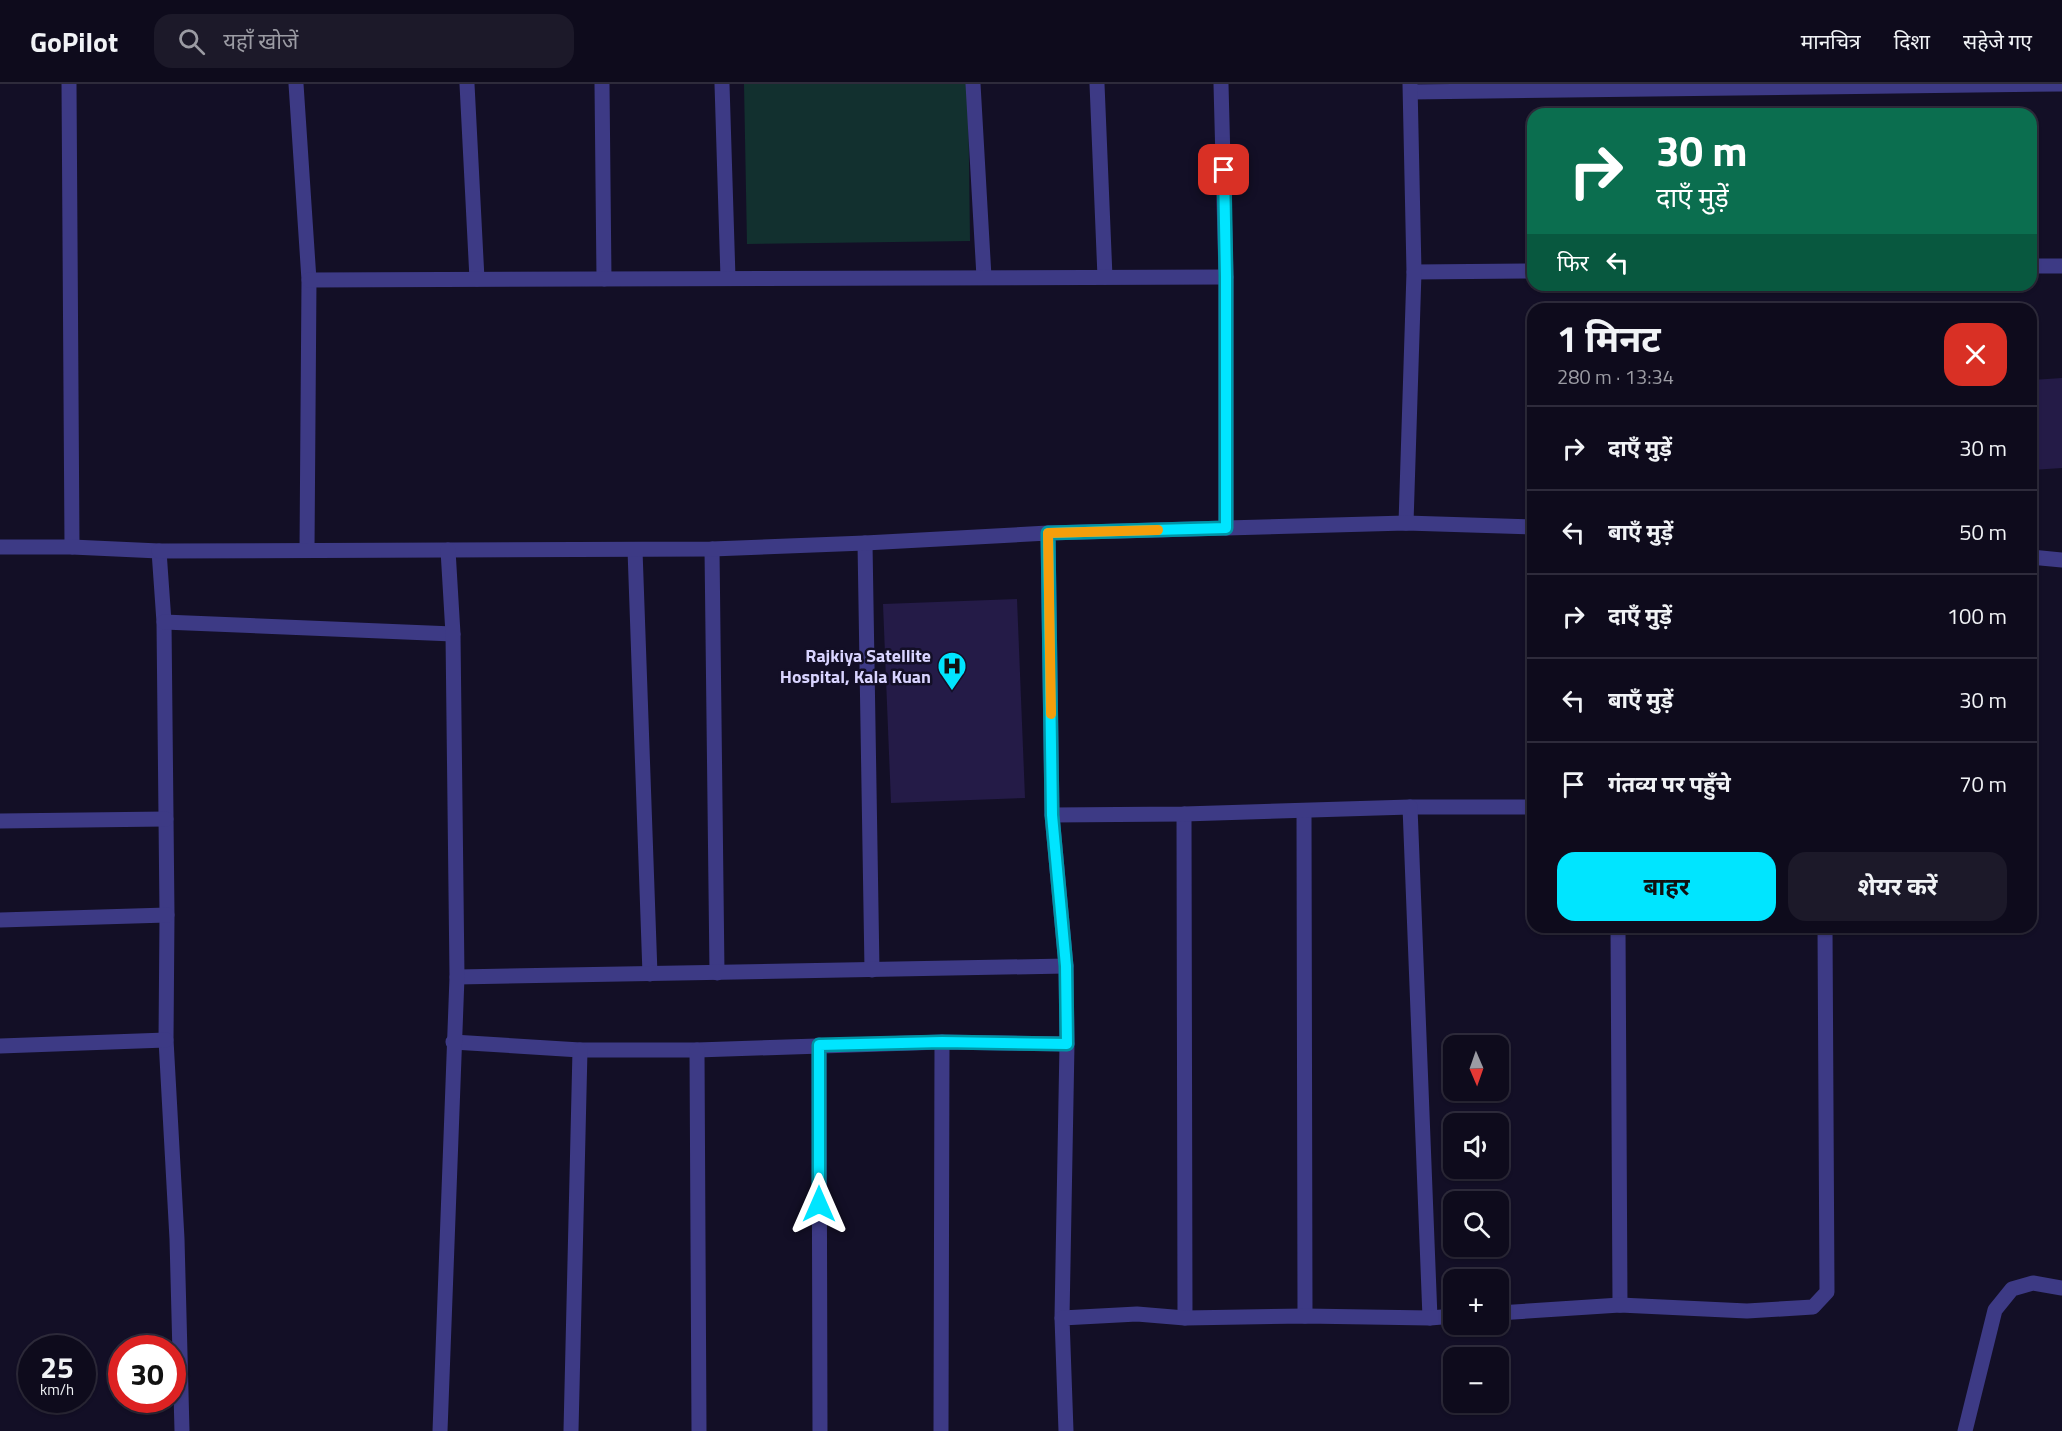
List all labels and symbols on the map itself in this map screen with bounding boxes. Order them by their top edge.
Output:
pin [1198,144,1249,195]
place label: Rajkiya Satellite Hospital, Kala Kuan [780,642,931,690]
hospital icon: Rajkiya Satellite Hospital, Kala Kuan [936,650,968,692]
north arrow [1443,1035,1509,1101]
position arrow [787,1172,851,1236]
speed limit sign: 30 [108,1335,186,1413]

